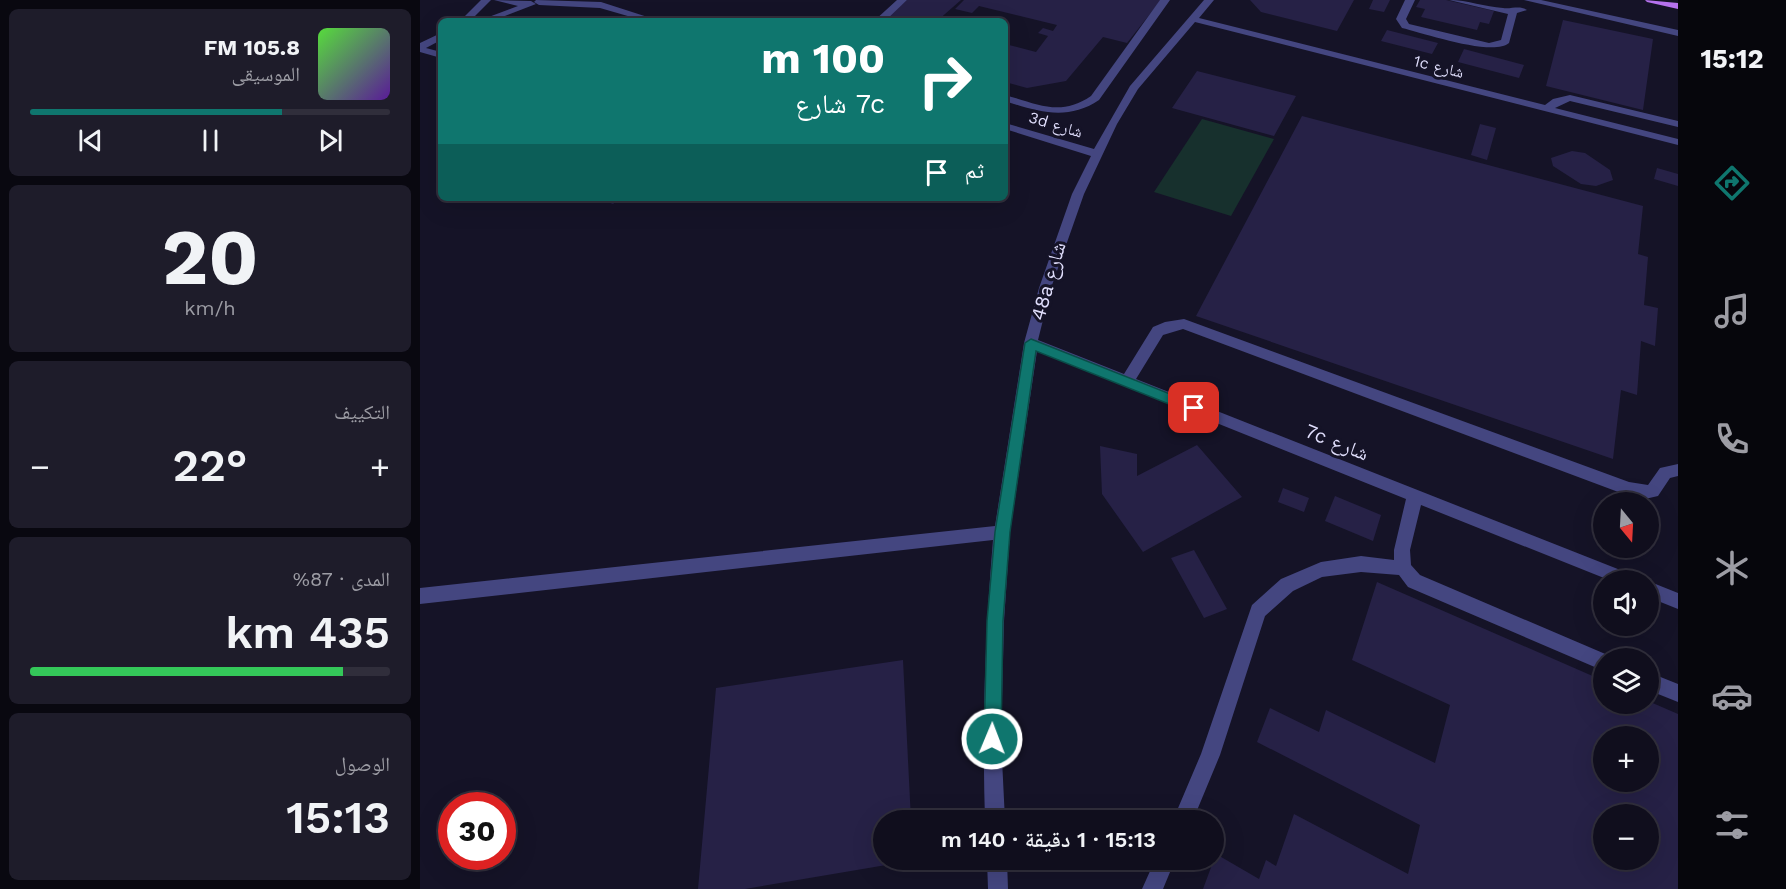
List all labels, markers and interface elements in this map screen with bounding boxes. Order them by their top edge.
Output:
text: 100 m [761,34,885,83]
text: 105.8 FM [204,35,300,60]
icon: right [906,42,984,120]
text: 15:12 [1700,43,1764,75]
street label: 1c شارع [1412,51,1466,83]
text: الموسيقى [232,62,300,86]
text: 7c شارع [795,88,885,120]
street label: 3d شارع [1026,107,1085,143]
icon: previous [74,124,107,157]
icon: pause [194,124,227,157]
icon: next [314,124,347,157]
icon: arrive [920,156,953,189]
text: ثم [965,158,984,183]
icon: directions [1711,162,1753,204]
text: 20 [162,211,258,303]
street label: 48a شارع [1025,239,1072,323]
icon: music [1711,290,1753,332]
text: km/h [184,296,236,320]
pin [1168,382,1219,433]
icon: arrive [1177,391,1210,424]
text: التكييف [334,400,390,424]
street label: 7c شارع [1301,418,1372,467]
icon: phone [1711,418,1753,460]
text: 22° [173,439,247,492]
text: − [30,447,50,486]
text: + [370,447,390,486]
north arrow [1593,492,1659,558]
map controls [1593,492,1659,870]
icon: climate [1711,547,1753,589]
text: المدى · 87% [293,567,390,591]
button: sound [1593,570,1659,636]
text: 435 km [225,606,390,659]
button: layers [1593,648,1659,714]
icon: car [1711,675,1753,717]
position arrow [960,707,1024,771]
button: + [1593,726,1659,792]
text: الوصول [335,752,390,776]
text: 15:13 [286,791,390,844]
speed limit sign: 30 [438,792,516,870]
button: − [1593,804,1659,870]
icon: filters [1711,804,1753,846]
text: 15:13 · 1 دقيقة · 140 m [941,827,1156,852]

